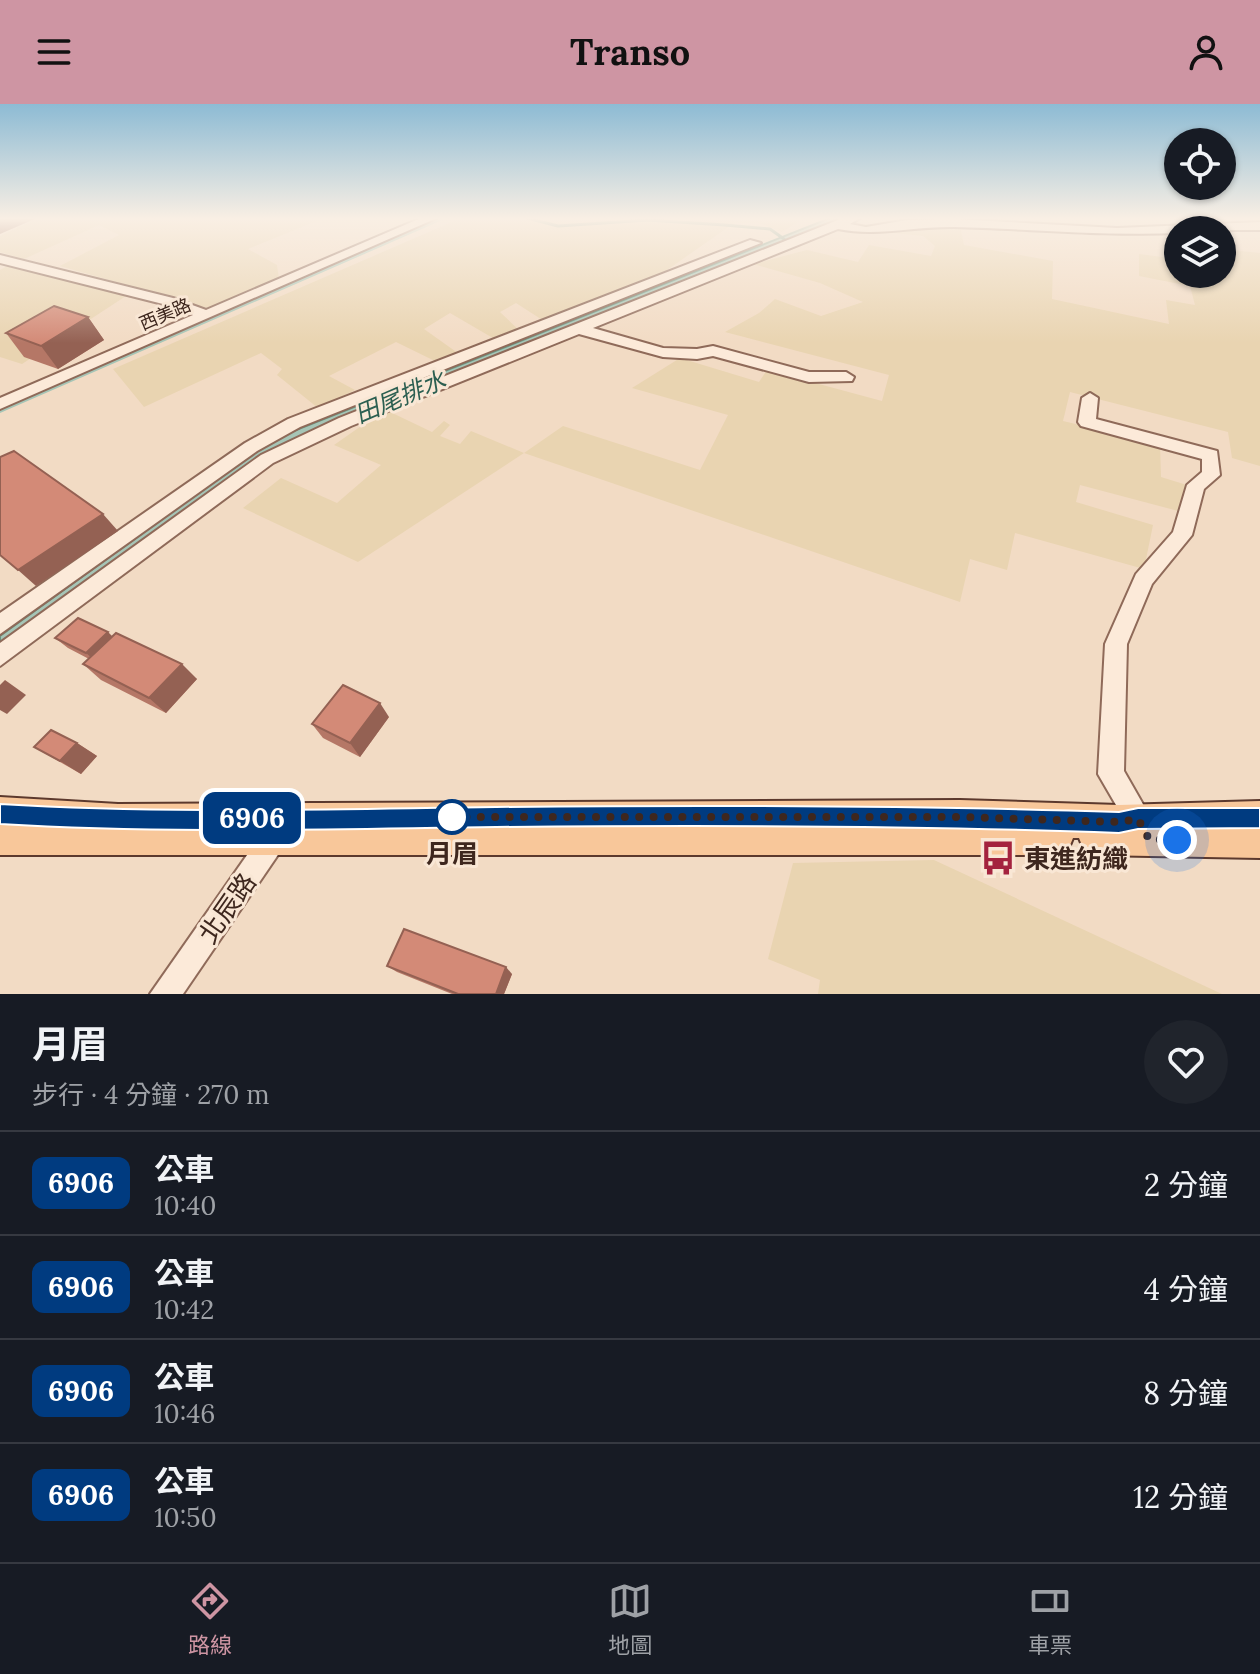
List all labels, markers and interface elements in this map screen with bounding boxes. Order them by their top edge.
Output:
text: Transo [570,29,690,75]
icon: menu [32,30,76,74]
icon: person [1184,30,1228,74]
map controls [1164,128,1236,288]
button: locate [1164,128,1236,200]
button: layers [1164,216,1236,288]
street label: 西美路 [136,293,194,335]
water label: 田尾排水 [350,364,451,430]
line badge: 6906 [196,792,308,844]
text: 6906 [219,800,285,836]
marker: 月眉 [435,800,469,834]
your location [1157,820,1197,860]
place label: 月眉 [426,837,478,870]
bus stop icon: 東進紡織 [979,839,1017,877]
place label: 東進紡織 [1024,842,1128,875]
street label: 北辰路 [191,867,263,949]
text: 月眉 [32,1020,108,1068]
button: heart [1144,1020,1228,1104]
text: 步行 · 4 分鐘 · 270 m [32,1078,269,1111]
text: 公車 [154,1150,214,1188]
text: 6906 [48,1165,114,1201]
text: 2 分鐘 [1144,1166,1228,1204]
text: 10:40 [154,1189,217,1222]
text: 公車 [154,1254,214,1292]
text: 6906 [48,1269,114,1305]
text: 4 分鐘 [1144,1270,1228,1308]
text: 10:42 [154,1293,214,1326]
text: 公車 [154,1358,214,1396]
text: 6906 [48,1373,114,1409]
text: 8 分鐘 [1143,1374,1228,1412]
text: 10:46 [154,1397,215,1430]
text: 公車 [154,1462,214,1500]
text: 6906 [48,1477,114,1513]
text: 12 分鐘 [1133,1478,1228,1516]
text: 10:50 [154,1501,217,1534]
tab: 路線 [188,1579,232,1659]
tab: 地圖 [608,1579,652,1659]
tab: 車票 [1028,1579,1072,1659]

